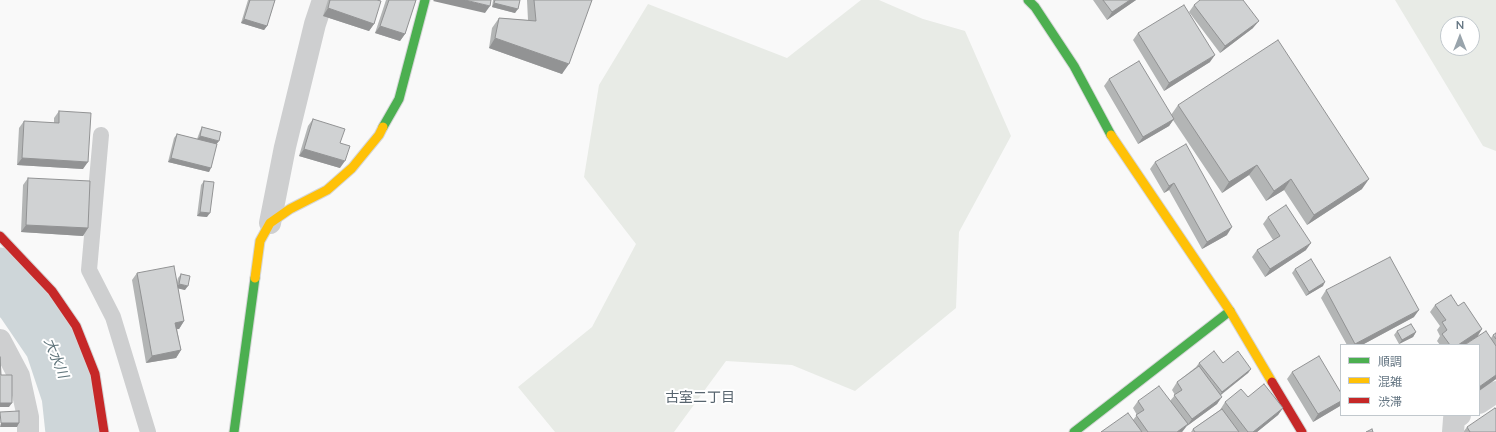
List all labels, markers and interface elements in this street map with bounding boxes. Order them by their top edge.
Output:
north arrow [1440,16,1480,56]
text: N [1456,18,1464,31]
water label: 大水川 [40,335,72,381]
legend [1340,344,1480,416]
text: 順調 [1378,354,1402,369]
text: 混雑 [1378,374,1402,389]
district label: 古室二丁目 [665,389,735,405]
text: 渋滞 [1378,394,1402,409]

